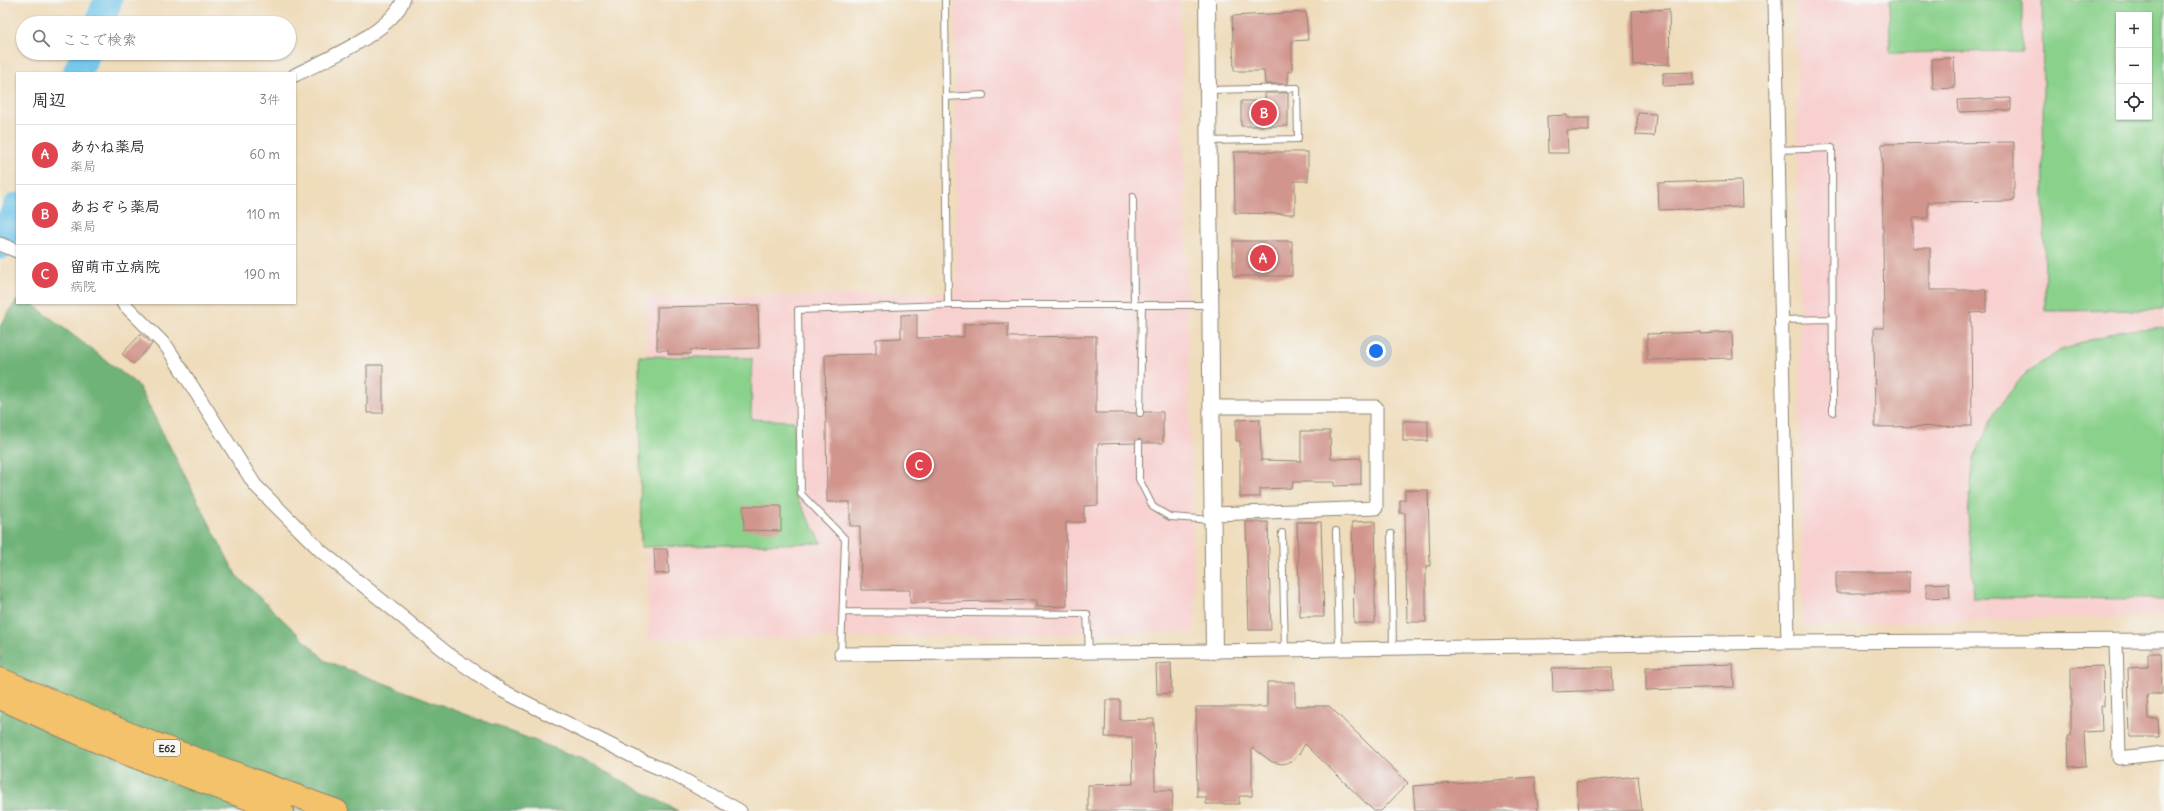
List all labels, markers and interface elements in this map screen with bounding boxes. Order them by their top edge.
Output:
map controls [2116,12,2152,120]
button: + [2116,12,2152,48]
search box [16,16,296,60]
icon: search [30,27,52,49]
text: ここで検索 [62,30,137,49]
button: − [2116,48,2152,84]
button: locate [2116,84,2152,120]
text: 周辺 [32,89,66,111]
text: 3件 [260,91,280,108]
pin: B [1251,98,1277,128]
text: あかね薬局 [70,137,145,156]
text: A [41,146,49,163]
text: 60 m [249,146,280,163]
text: 薬局 [70,158,96,175]
text: あおぞら薬局 [70,197,160,216]
text: B [41,206,49,223]
text: 110 m [247,206,280,223]
text: 薬局 [70,218,96,235]
pin: A [1250,243,1276,273]
text: 留萌市立病院 [70,257,160,276]
text: C [41,266,49,283]
text: 190 m [244,266,280,283]
text: 病院 [70,278,96,295]
your location [1366,341,1386,361]
pin: C [906,450,932,480]
road number: E62 [154,740,180,756]

